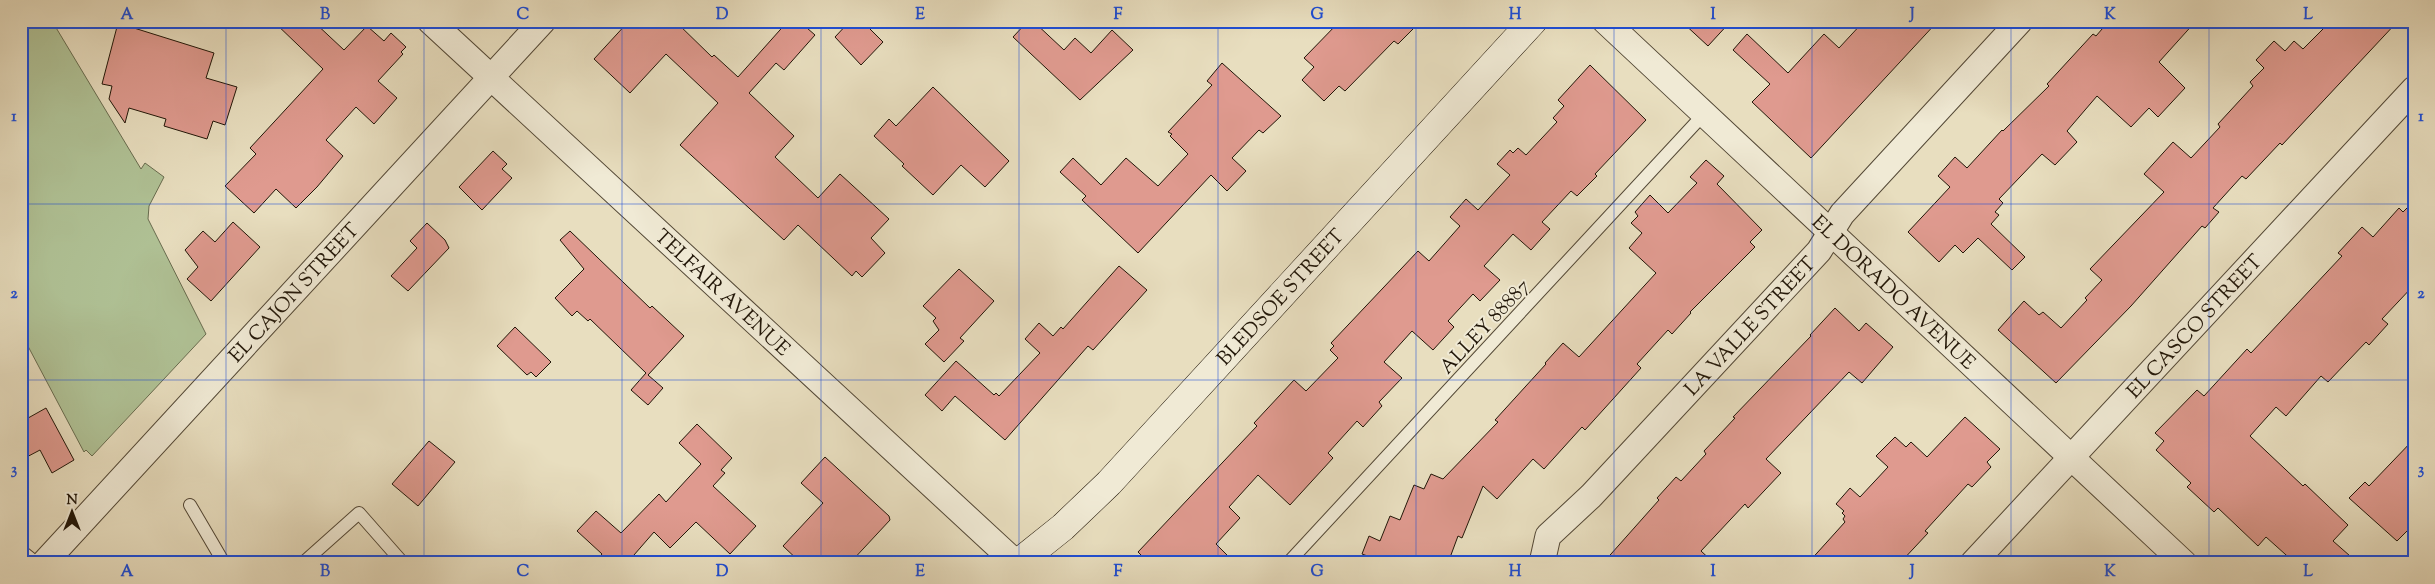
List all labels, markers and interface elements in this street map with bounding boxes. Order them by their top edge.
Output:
text: A [121,4,134,27]
text: B [320,4,330,27]
text: C [517,4,530,27]
text: D [716,4,729,27]
text: E [915,4,925,27]
text: F [1114,4,1123,27]
text: G [1310,4,1324,27]
text: H [1509,4,1522,27]
text: I [1710,4,1716,27]
text: J [1908,4,1915,27]
text: K [2104,4,2116,27]
text: L [2303,4,2313,27]
text: 1 [11,106,17,129]
text: 1 [2418,106,2424,129]
street label: EL DORADO AVENUE [1804,209,1981,378]
street label: EL CAJON STREET [223,218,367,370]
street label: TELFAIR AVENUE [647,223,796,364]
street label: BLEDSOE STREET [1211,224,1352,373]
street label: EL CASCO STREET [2121,249,2270,406]
street label: LA VALLE STREET [1679,251,1824,404]
street label: ALLEY 88887 [1434,274,1538,382]
text: 2 [10,283,18,306]
text: 2 [2417,283,2425,306]
text: 3 [11,459,18,482]
text: 3 [2418,459,2425,482]
north arrow [48,486,98,536]
text: N [66,491,78,511]
text: A [121,561,134,584]
text: B [320,561,330,584]
text: C [517,561,530,584]
text: D [716,561,729,584]
text: E [915,561,925,584]
text: F [1114,561,1123,584]
text: G [1310,561,1324,584]
text: H [1509,561,1522,584]
text: I [1710,561,1716,584]
text: J [1908,561,1915,584]
text: K [2104,561,2116,584]
text: L [2303,561,2313,584]

